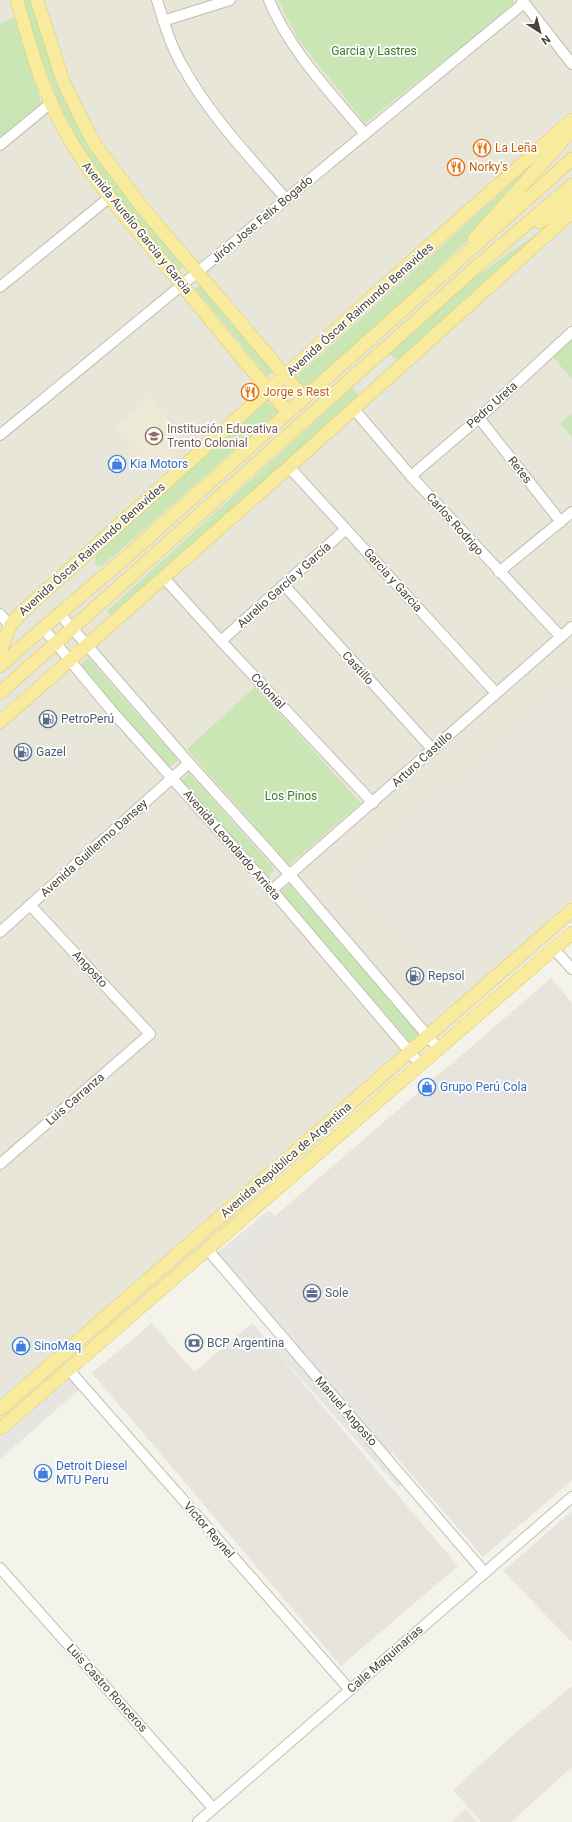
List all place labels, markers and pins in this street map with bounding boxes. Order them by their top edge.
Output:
restaurant icon: La Leña [472,138,492,158]
place label: La Leña [495,141,537,155]
restaurant icon: Norky's [446,157,466,177]
place label: Norky's [469,160,508,174]
restaurant icon: Jorge s Rest [240,382,260,402]
place label: Jorge s Rest [263,385,330,399]
place label: Institución Educativa Trento Colonial [167,422,278,450]
school or university icon: Institución Educativa Trento Colonial [144,426,164,446]
shop icon: Kia Motors [107,454,127,474]
place label: Kia Motors [130,457,188,471]
fuel station icon: PetroPerú [38,709,58,729]
place label: PetroPerú [61,712,114,726]
fuel station icon: Gazel [13,742,33,762]
place label: Gazel [36,745,66,759]
fuel station icon: Repsol [405,966,425,986]
place label: Repsol [428,969,464,983]
shop icon: Grupo Perú Cola [417,1077,437,1097]
place label: Grupo Perú Cola [440,1080,527,1094]
office icon: Sole [302,1283,322,1303]
place label: Sole [325,1286,348,1300]
bank icon: BCP Argentina [184,1333,204,1353]
shop icon: SinoMaq [11,1336,31,1356]
place label: BCP Argentina [207,1336,284,1350]
place label: SinoMaq [34,1339,81,1353]
place label: Detroit Diesel MTU Peru [56,1459,127,1487]
shop icon: Detroit Diesel MTU Peru [33,1463,53,1483]

